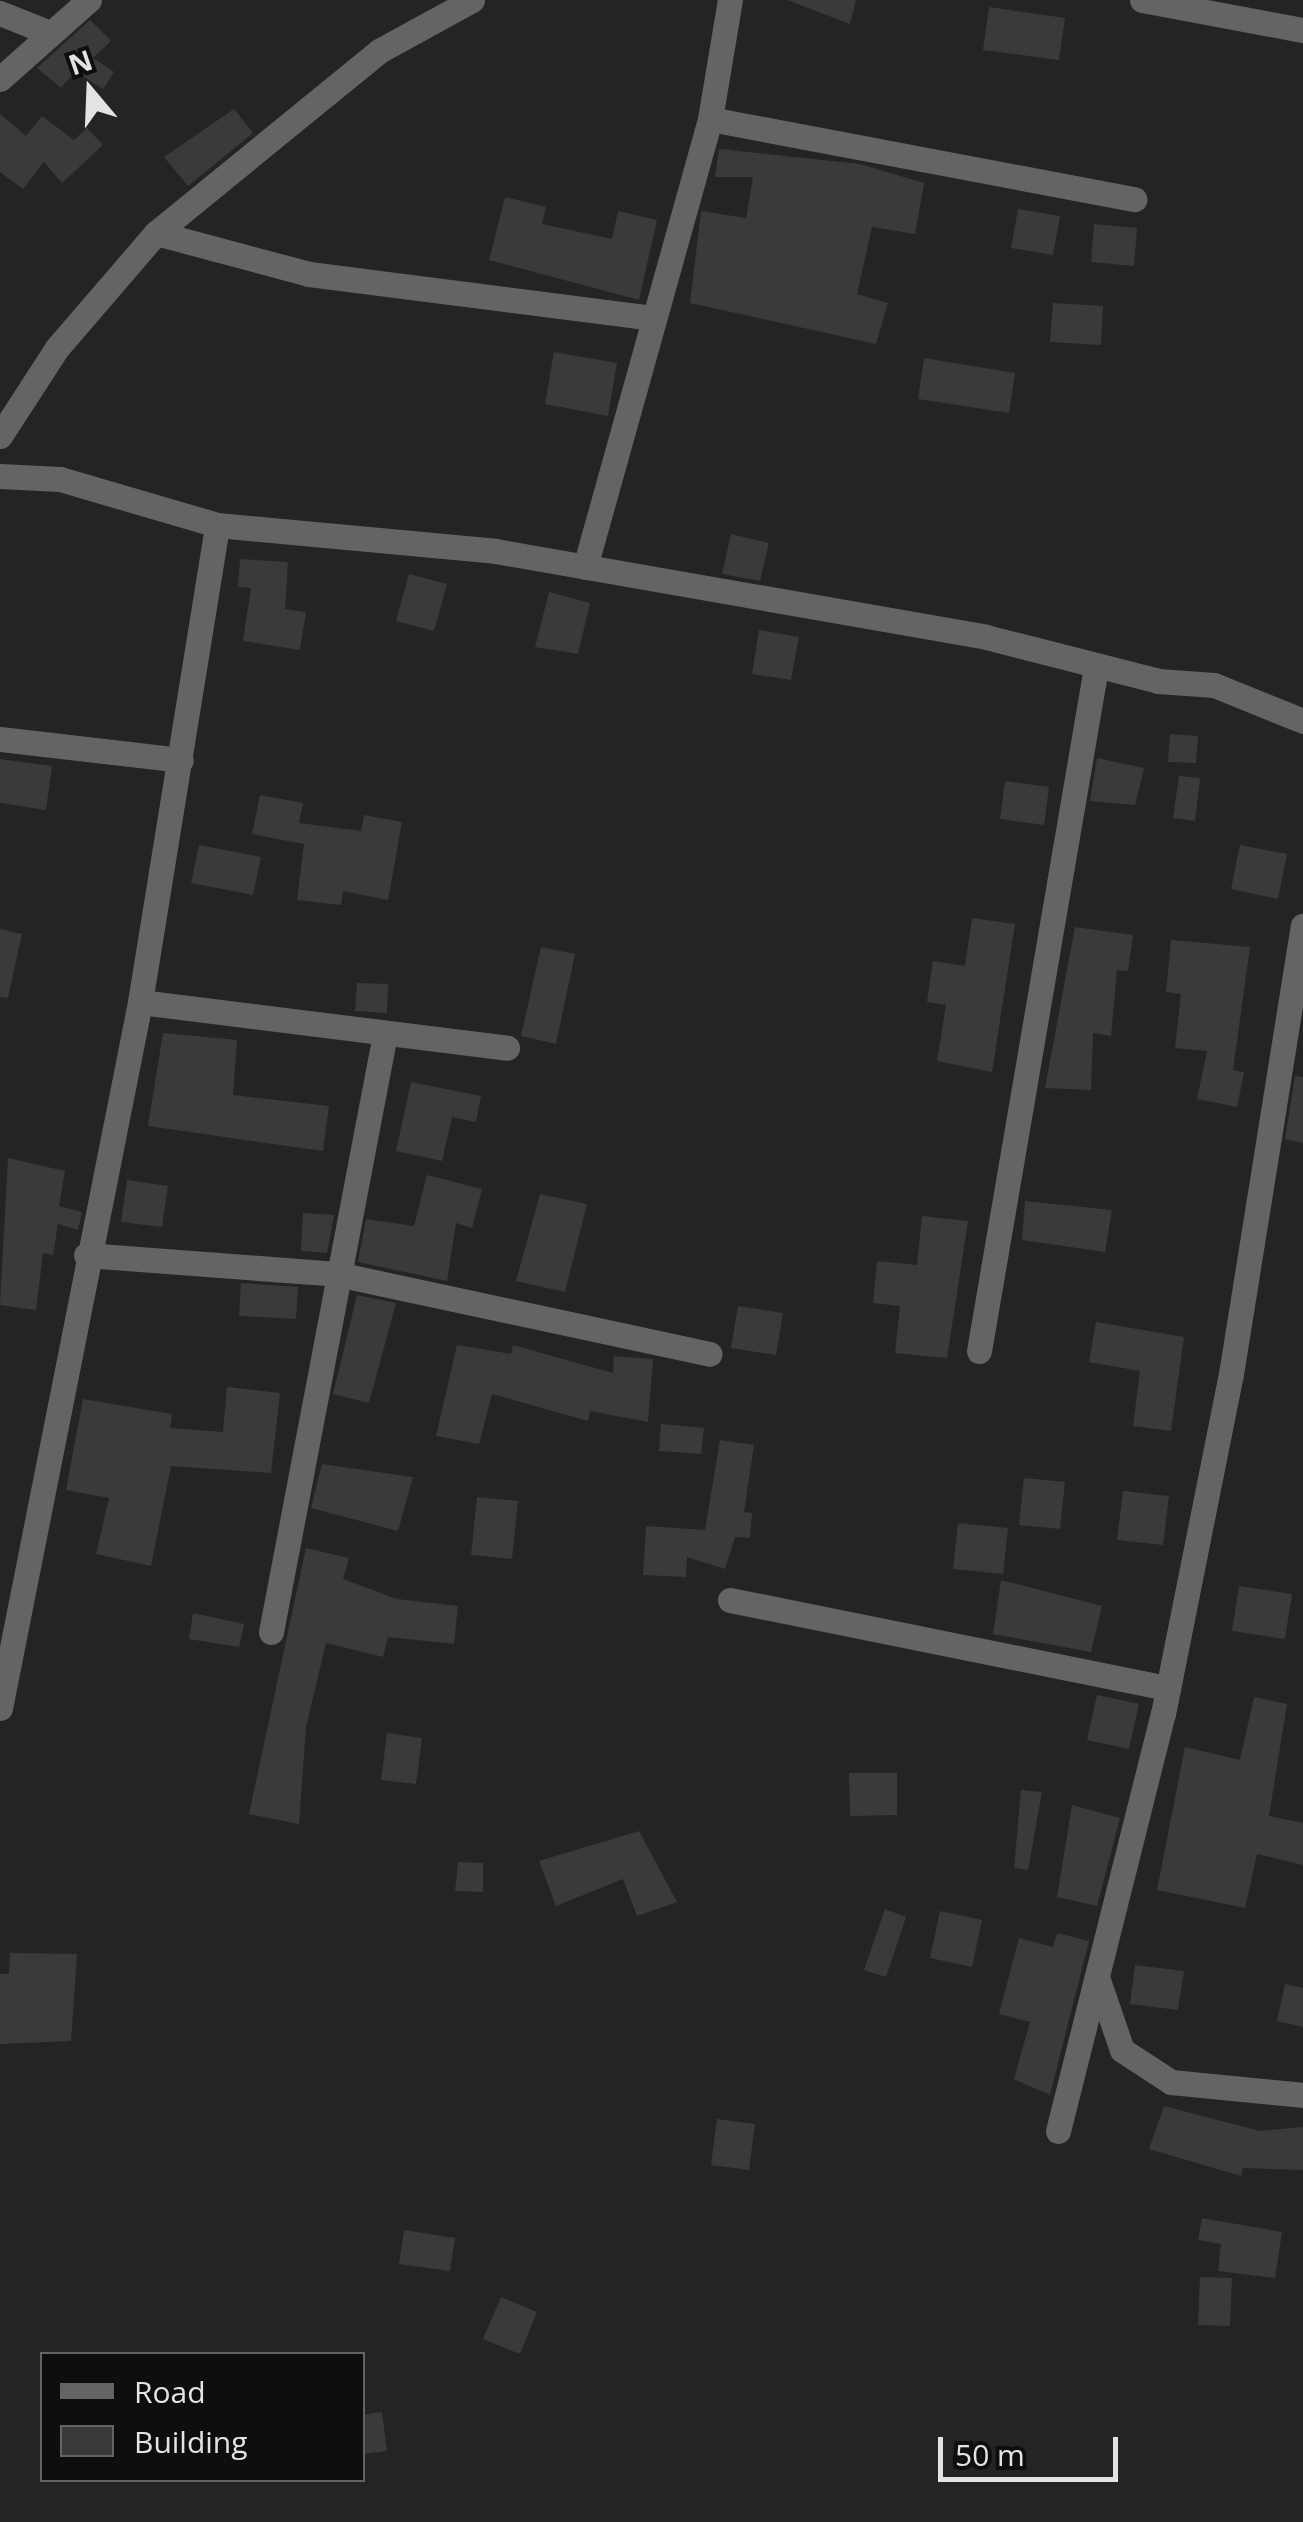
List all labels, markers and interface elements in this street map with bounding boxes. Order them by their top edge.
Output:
north arrow [40,40,140,140]
text: N [63,40,97,83]
legend [40,2352,365,2482]
text: Road [134,2371,206,2412]
scale bar [943,2417,1123,2479]
text: Building [134,2421,248,2462]
text: 50 m [955,2434,1025,2475]

